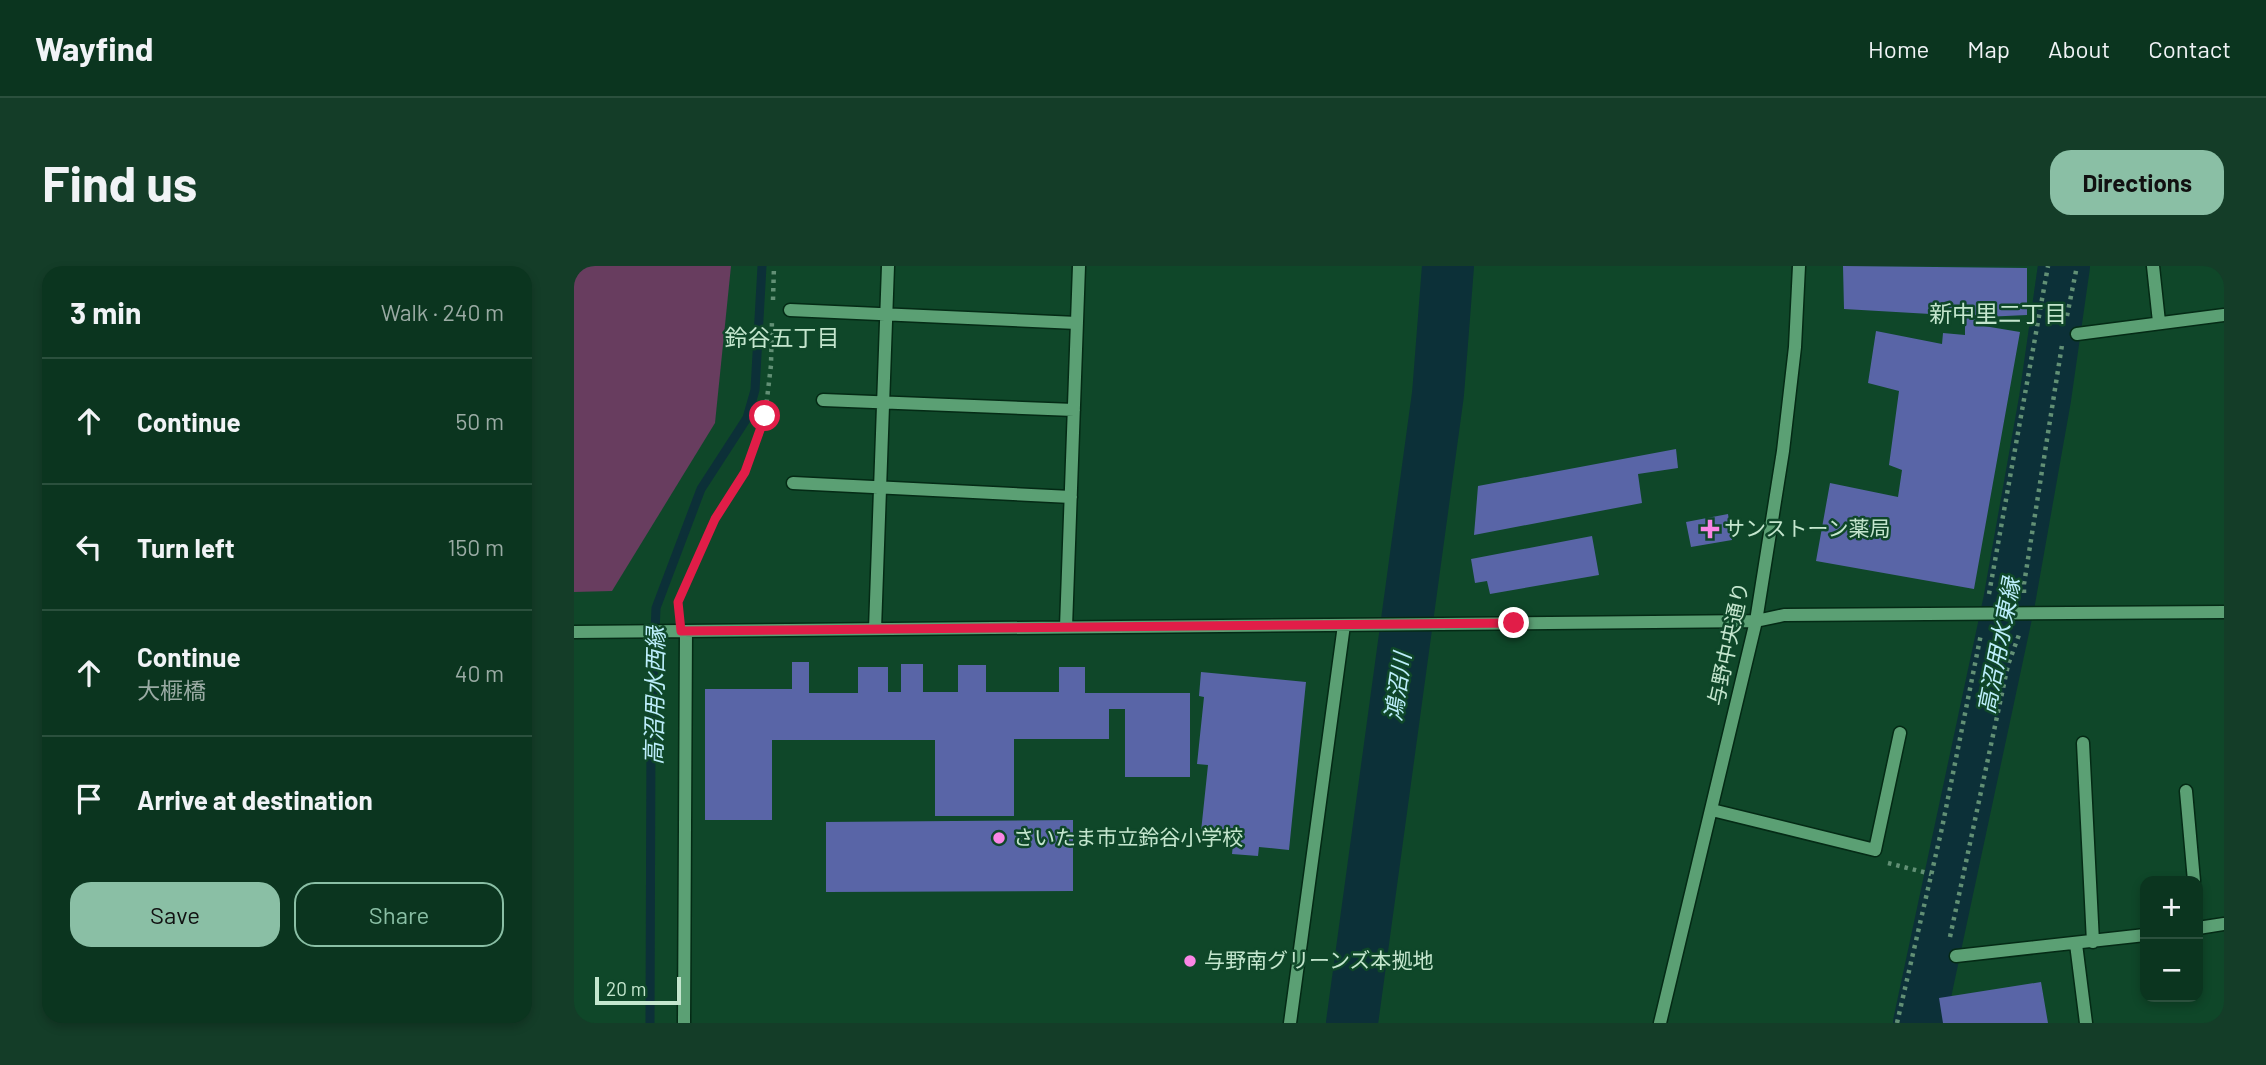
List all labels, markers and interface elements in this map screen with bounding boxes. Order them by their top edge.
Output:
text: Wayfind [35,28,153,68]
text: Home [1868,34,1929,63]
text: Map [1967,34,2010,63]
text: About [2048,34,2110,63]
text: Contact [2148,34,2231,63]
button: Directions [2050,150,2224,215]
text: Find us [42,153,197,212]
text: 3 min [70,294,141,330]
text: Walk · 240 m [381,298,504,326]
district label: 新中里二丁目 [1929,299,2067,327]
district label: 鈴谷五丁目 [725,323,840,351]
route start [749,400,780,431]
icon: ahead [70,402,108,440]
text: Continue [137,406,241,437]
text: 50 m [456,407,504,435]
place label: サンストーン薬局 [1724,515,1891,540]
marker: サンストーン薬局 [1702,521,1718,537]
icon: left [70,528,108,566]
text: Turn left [137,532,235,563]
text: 150 m [448,533,504,561]
water label: 高沼用水東縁 [1971,572,2025,716]
street label: 与野中央通り [1702,579,1753,708]
route end [1498,607,1529,638]
water label: 高沼用水西縁 [639,624,669,765]
text: Continue [137,641,241,672]
water label: 鴻沼川 [1378,648,1416,723]
icon: ahead [70,654,108,692]
text: 40 m [455,659,504,687]
text: 大榧橋 [137,676,206,704]
icon: arrive [70,780,108,818]
text: Arrive at destination [137,784,373,815]
place label: さいたま市立鈴谷小学校 [1013,824,1243,849]
marker: さいたま市立鈴谷小学校 [991,830,1007,846]
map controls [2140,876,2203,1002]
button: + [2140,876,2203,939]
button: Save [70,882,280,947]
button: Share [294,882,504,947]
button: − [2140,939,2203,1002]
place label: 与野南グリーンズ本拠地 [1204,947,1434,972]
marker: 与野南グリーンズ本拠地 [1182,953,1198,969]
scale bar [595,974,681,1006]
text: 20 m [606,977,646,1000]

